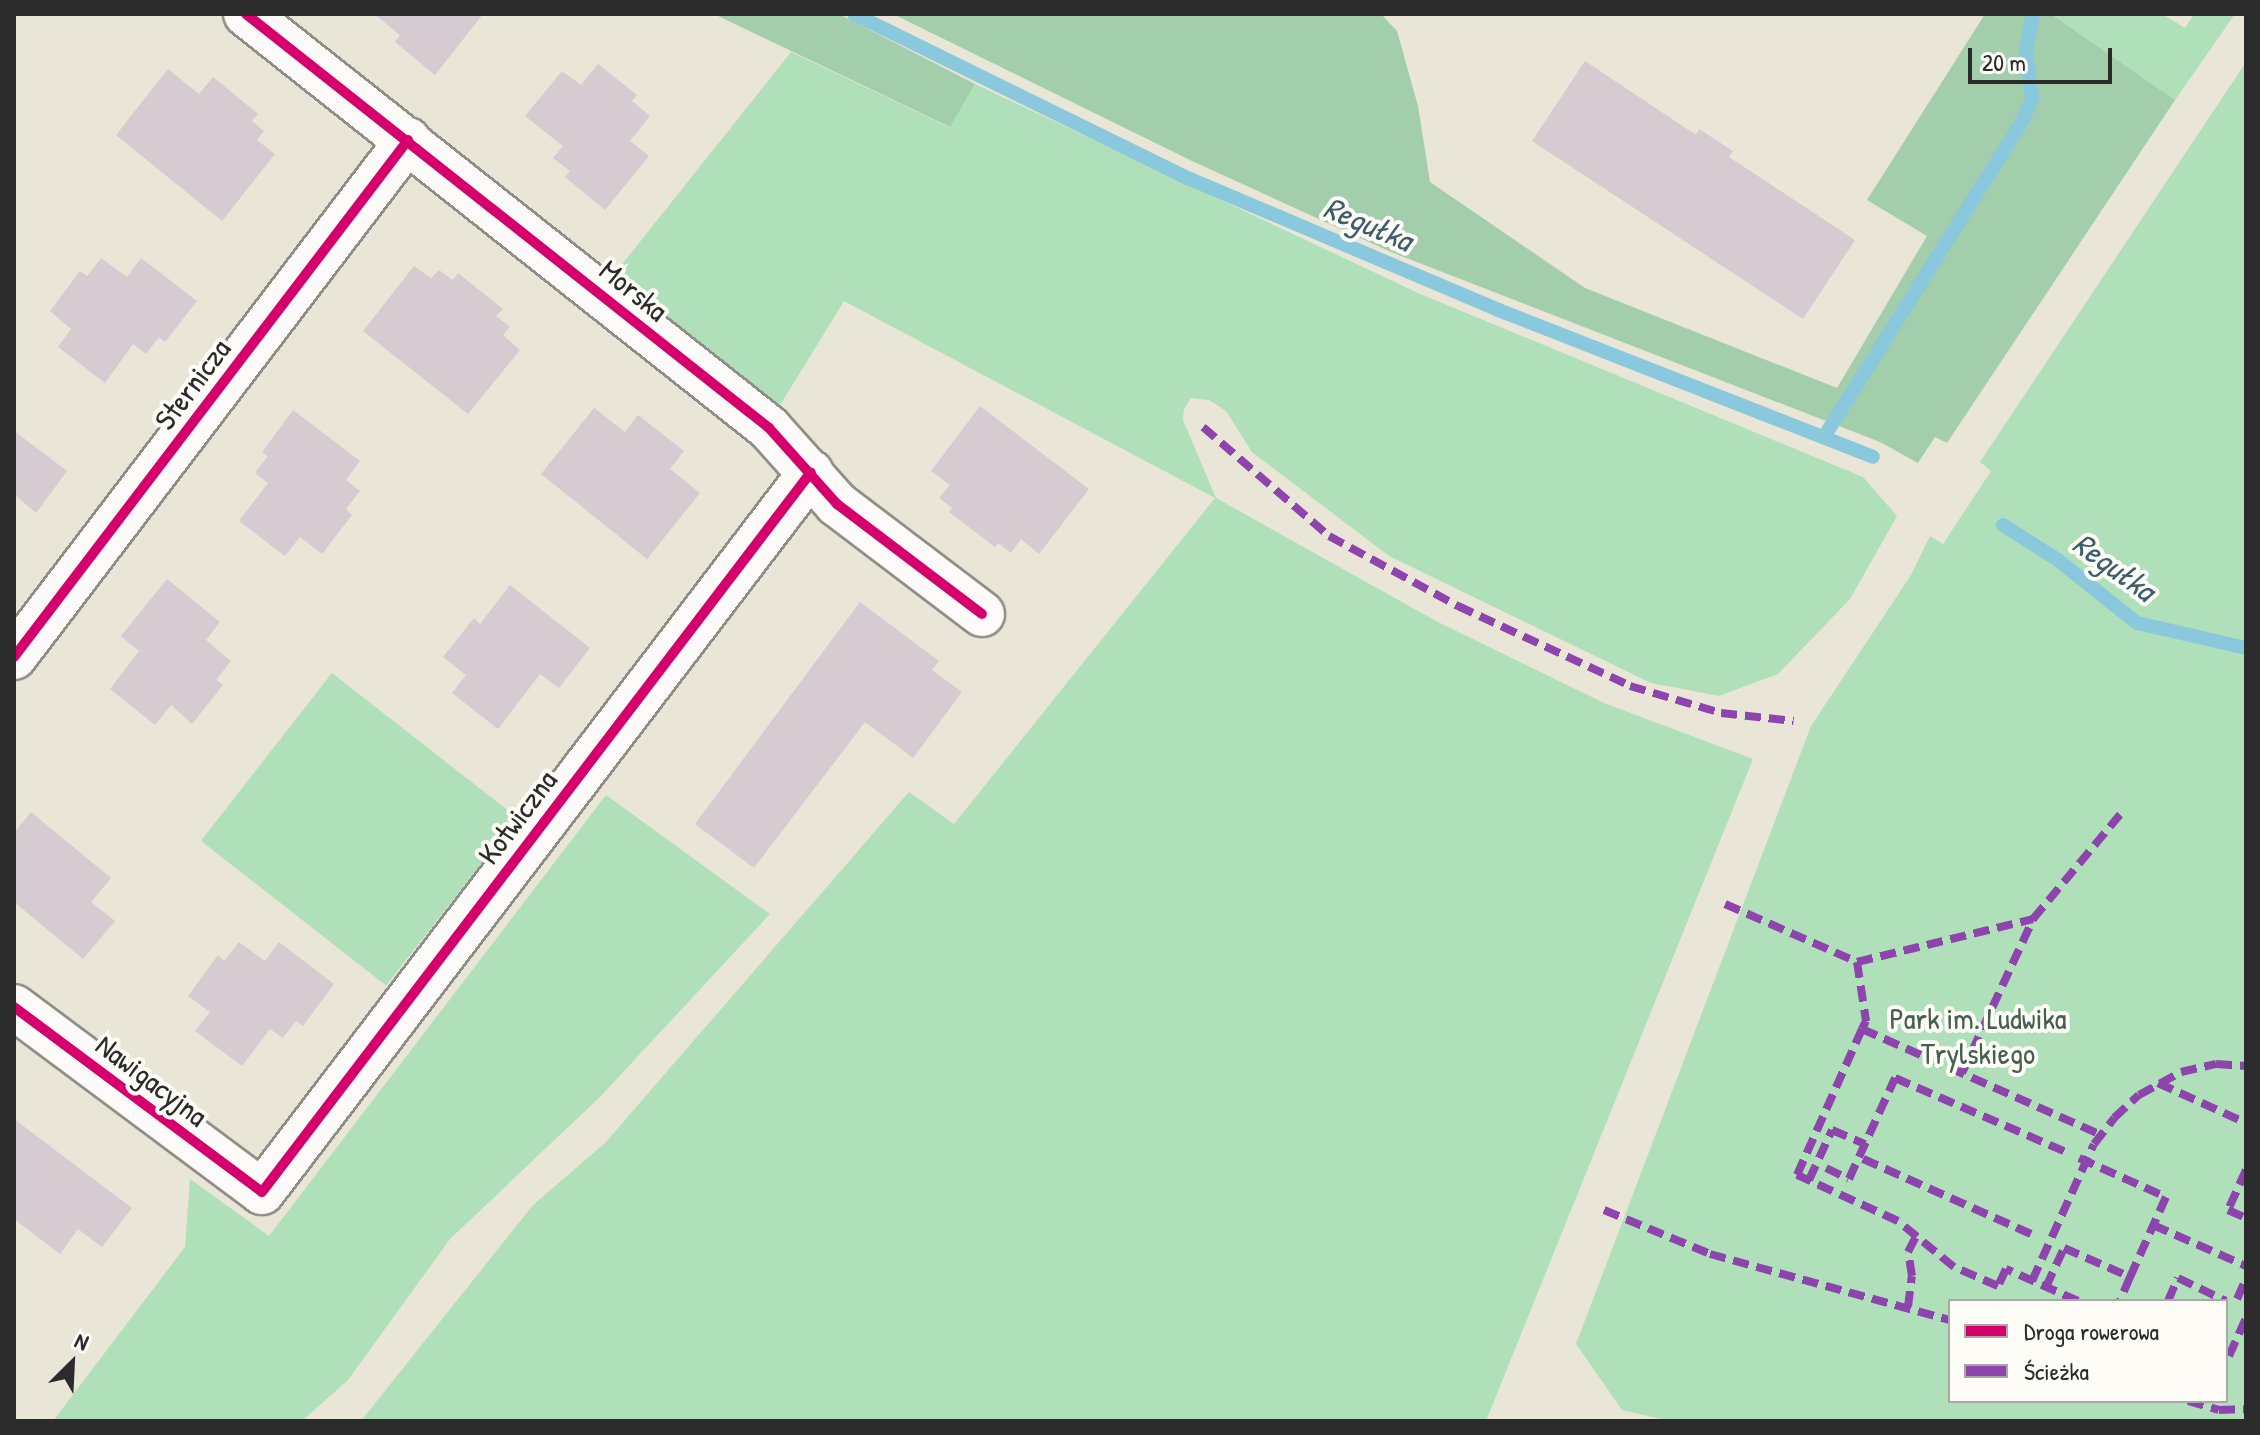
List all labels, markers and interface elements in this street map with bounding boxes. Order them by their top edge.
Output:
scale bar [1972,32,2116,82]
text: 20 m [1982,46,2026,78]
water label: Regułka [1318,188,1418,260]
street label: Morska [593,252,675,328]
street label: Sternicza [146,332,238,436]
water label: Regułka [2065,524,2163,610]
street label: Kotwiczna [470,763,564,871]
park label: Park im. Ludwika Trylskiego [1889,1000,2067,1070]
street label: Nawigacyjna [89,1026,215,1134]
legend [1948,1299,2228,1403]
text: Droga rowerowa [2024,1315,2159,1347]
north arrow [32,1323,112,1403]
text: N [70,1325,93,1357]
text: Ścieżka [2024,1355,2089,1387]

